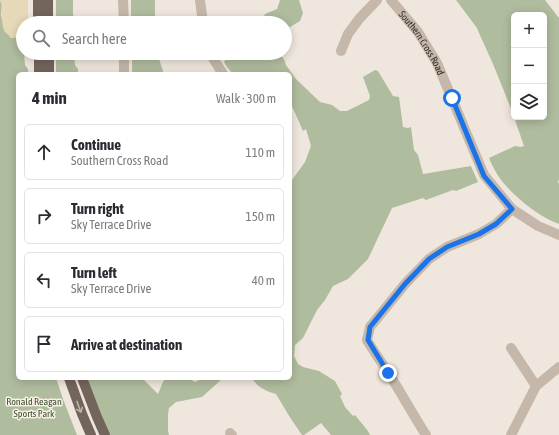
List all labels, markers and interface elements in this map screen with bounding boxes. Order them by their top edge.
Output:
street label: Southern Cross Road [397,8,447,77]
map controls [511,12,547,120]
button: + [511,12,547,48]
search box [16,16,292,60]
icon: search [30,27,52,49]
text: Search here [62,30,127,47]
button: − [511,48,547,84]
button: layers [511,84,547,120]
text: 4 min [32,88,67,108]
route start [443,89,461,107]
text: Walk · 300 m [216,91,276,106]
text: Continue [71,136,121,153]
icon: ahead [33,141,55,163]
text: 110 m [246,145,275,160]
text: Southern Cross Road [71,153,168,168]
text: Turn right [71,200,124,217]
icon: right [33,205,55,227]
text: 150 m [246,209,275,224]
text: Sky Terrace Drive [71,217,151,232]
text: Turn left [71,264,117,281]
icon: left [33,269,55,291]
text: 40 m [252,273,275,288]
text: Sky Terrace Drive [71,281,151,296]
icon: arrive [33,333,55,355]
text: Arrive at destination [71,336,182,353]
route end [379,364,397,382]
park label: Ronald Reagan Sports Park [6,396,62,419]
one-way arrow [76,400,84,412]

